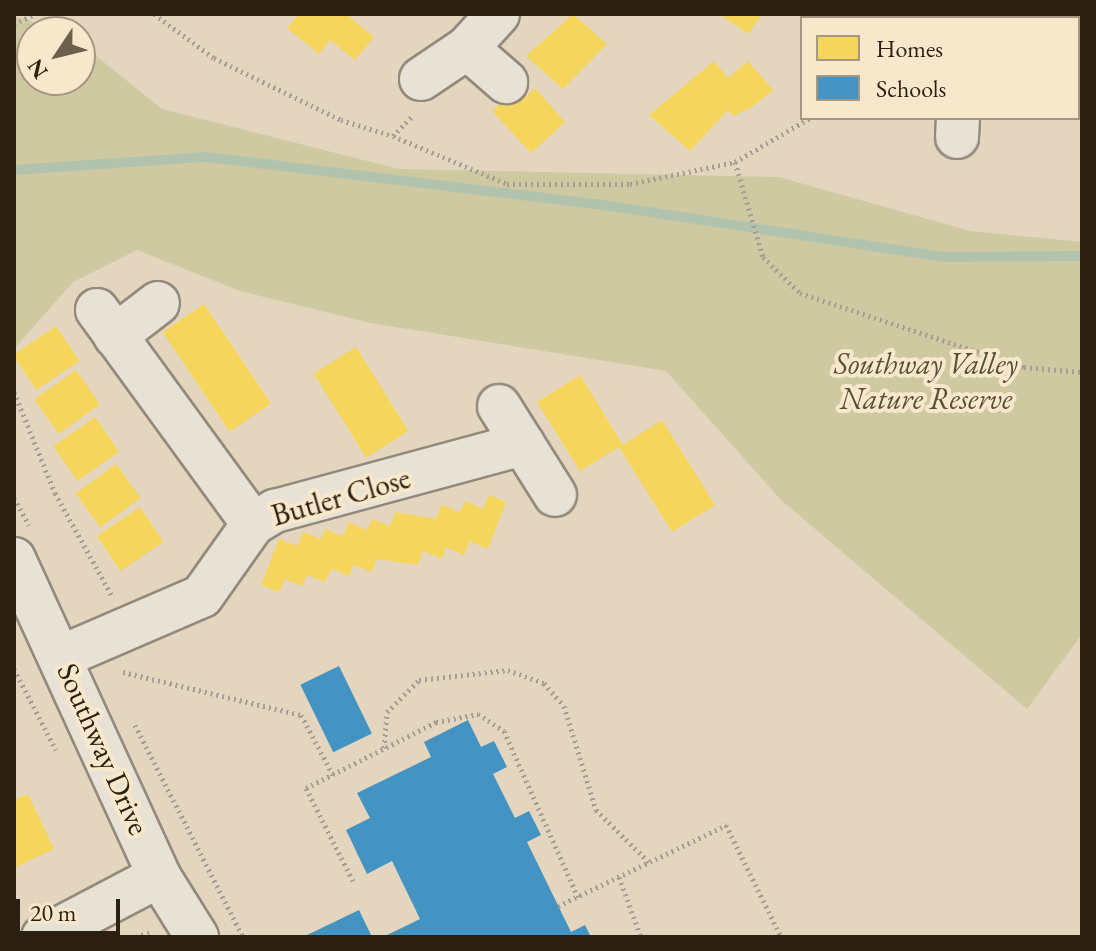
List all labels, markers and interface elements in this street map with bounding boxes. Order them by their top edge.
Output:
north arrow [16,16,96,96]
legend [800,16,1080,120]
text: Homes [876,33,943,64]
text: N [21,53,55,85]
text: Schools [876,73,946,104]
park label: Southway Valley Nature Reserve [834,346,1018,416]
street label: Butler Close [268,460,414,534]
street label: Southway Drive [49,658,157,840]
scale bar [20,883,124,933]
text: 20 m [30,897,77,928]

